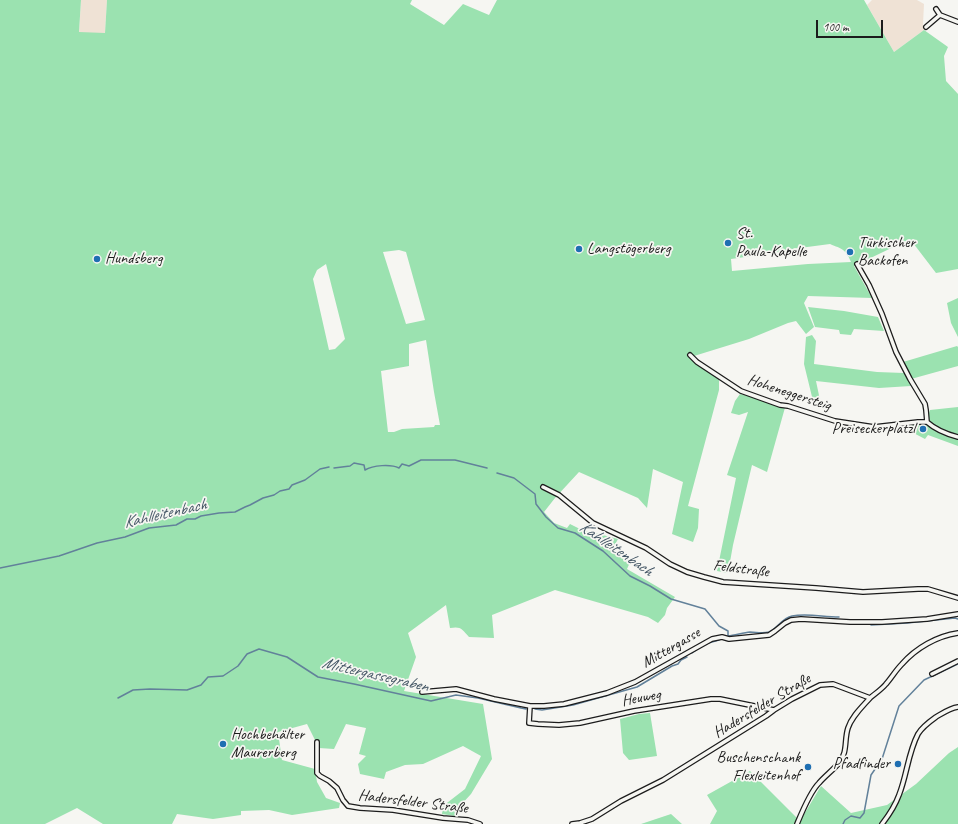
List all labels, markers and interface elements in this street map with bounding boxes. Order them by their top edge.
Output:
scale bar [818,12,885,38]
text: 100 m [823,19,849,35]
place label: St. Paula-Kapelle [736,224,806,262]
place label: Türkischer Backofen [858,233,915,271]
marker: St. Paula-Kapelle [723,238,733,248]
place label: Langstögerberg [587,239,670,259]
marker: Langstögerberg [574,244,584,254]
marker: Türkischer Backofen [845,247,855,257]
place label: Hundsberg [105,249,162,269]
marker: Hundsberg [92,254,102,264]
street label: Hoheneggersteig [745,370,833,416]
place label: Preiseckerplatzl [832,419,915,439]
marker: Preiseckerplatzl [918,424,928,434]
water label: Kahlleitenbach [122,495,208,533]
water label: Kahlleitenbach [575,517,657,581]
street label: Feldstraße [712,556,770,582]
street label: Mittergasse [638,624,704,672]
water label: Mittergassegraben [320,653,430,697]
street label: Hadersfelder Straße [710,669,814,743]
street label: Heuweg [620,685,662,711]
place label: Hochbehälter Maurerberg [231,725,304,763]
marker: Hochbehälter Maurerberg [218,739,228,749]
place label: Buschenschank Flexleitenhof [717,748,800,786]
place label: Pfadfinder [833,754,890,774]
marker: Pfadfinder [893,759,903,769]
marker: Buschenschank Flexleitenhof [803,762,813,772]
street label: Hadersfelder Straße [357,786,469,818]

